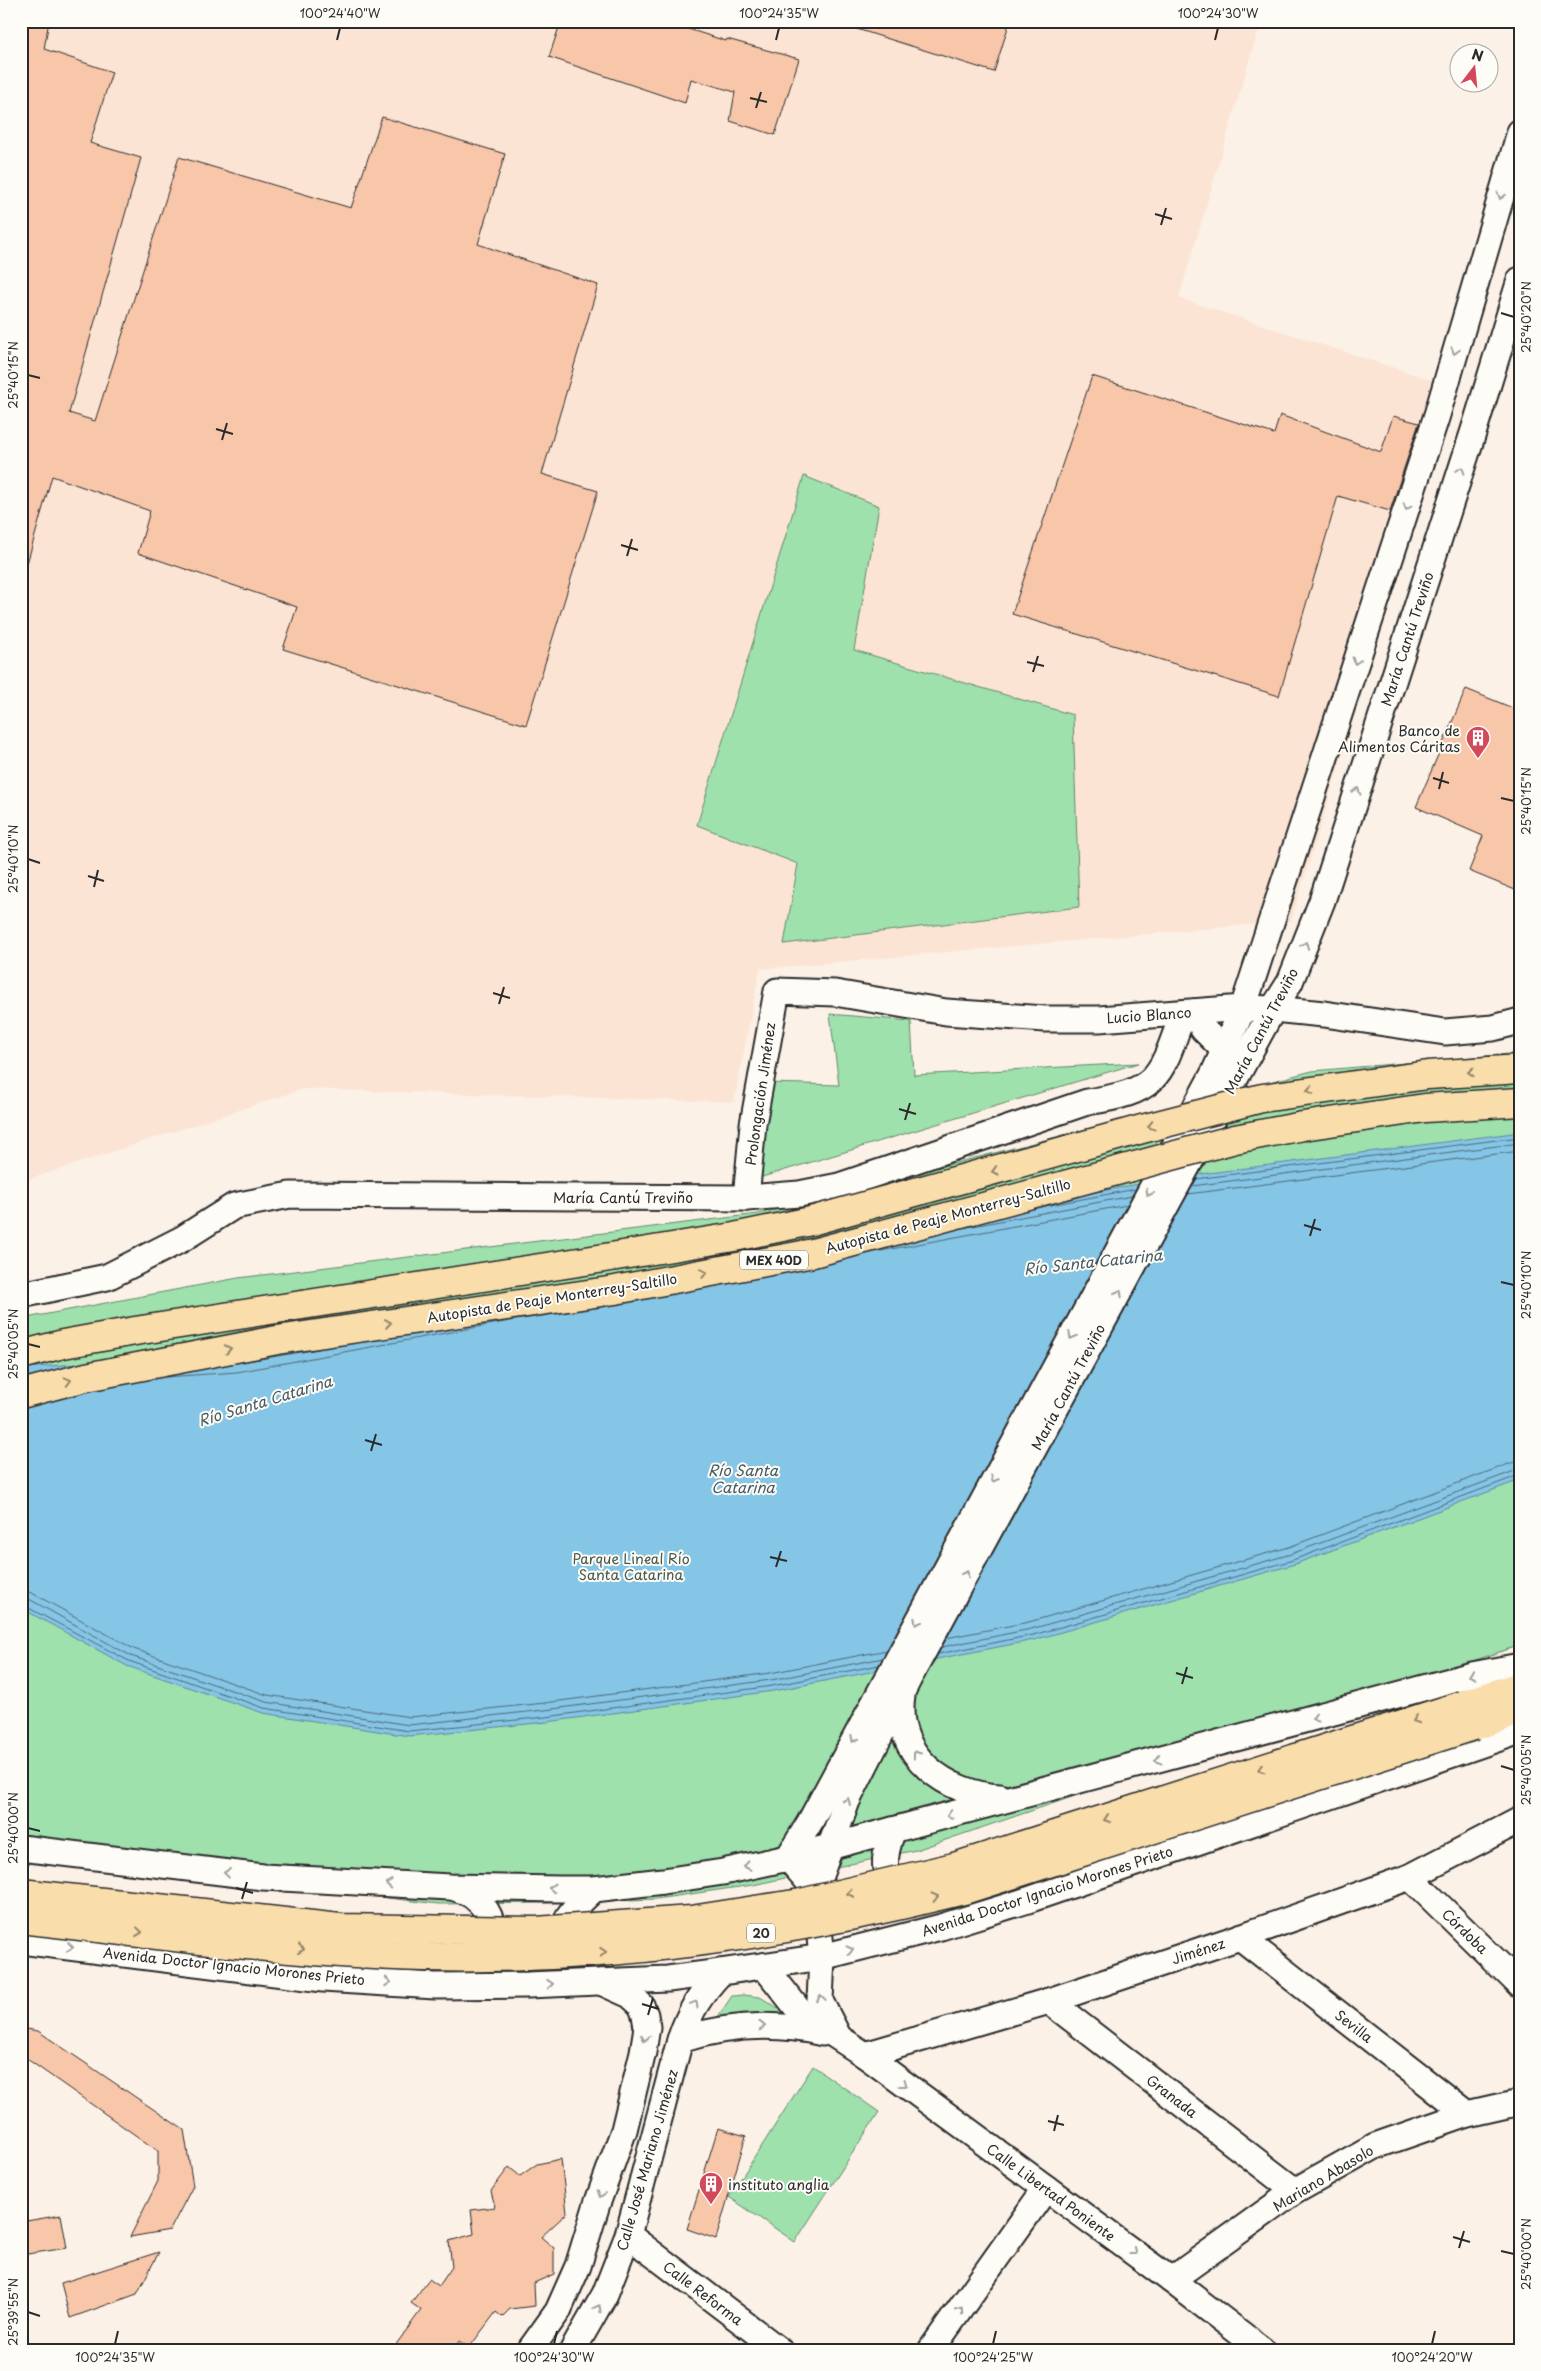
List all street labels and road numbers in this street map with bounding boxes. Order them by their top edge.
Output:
street label: María Cantú Treviño [1375,569,1439,709]
street label: María Cantú Treviño [1219,964,1303,1098]
street label: Lucio Blanco [1106,1002,1192,1028]
street label: Prolongación Jiménez [740,1021,780,1167]
street label: Autopista de Peaje Monterrey-Saltillo [823,1173,1073,1259]
street label: María Cantú Treviño [553,1187,693,1208]
road number: MEX 40D [740,1250,808,1270]
street label: Autopista de Peaje Monterrey-Saltillo [425,1268,679,1328]
street label: María Cantú Treviño [1026,1320,1110,1454]
street label: Avenida Doctor Ignacio Morones Prieto [919,1840,1176,1942]
street label: Córdoba [1437,1904,1493,1959]
road number: 20 [747,1924,775,1942]
street label: Jiménez [1169,1932,1228,1969]
street label: Avenida Doctor Ignacio Morones Prieto [102,1942,366,1990]
street label: Sevilla [1331,2005,1378,2048]
street label: Calle José Mariano Jiménez [611,2067,683,2253]
street label: Granada [1142,2069,1202,2123]
street label: Calle Libertad Poniente [982,2138,1120,2246]
street label: Mariano Abasolo [1269,2140,1377,2216]
street label: Calle Reforma [659,2256,748,2330]

